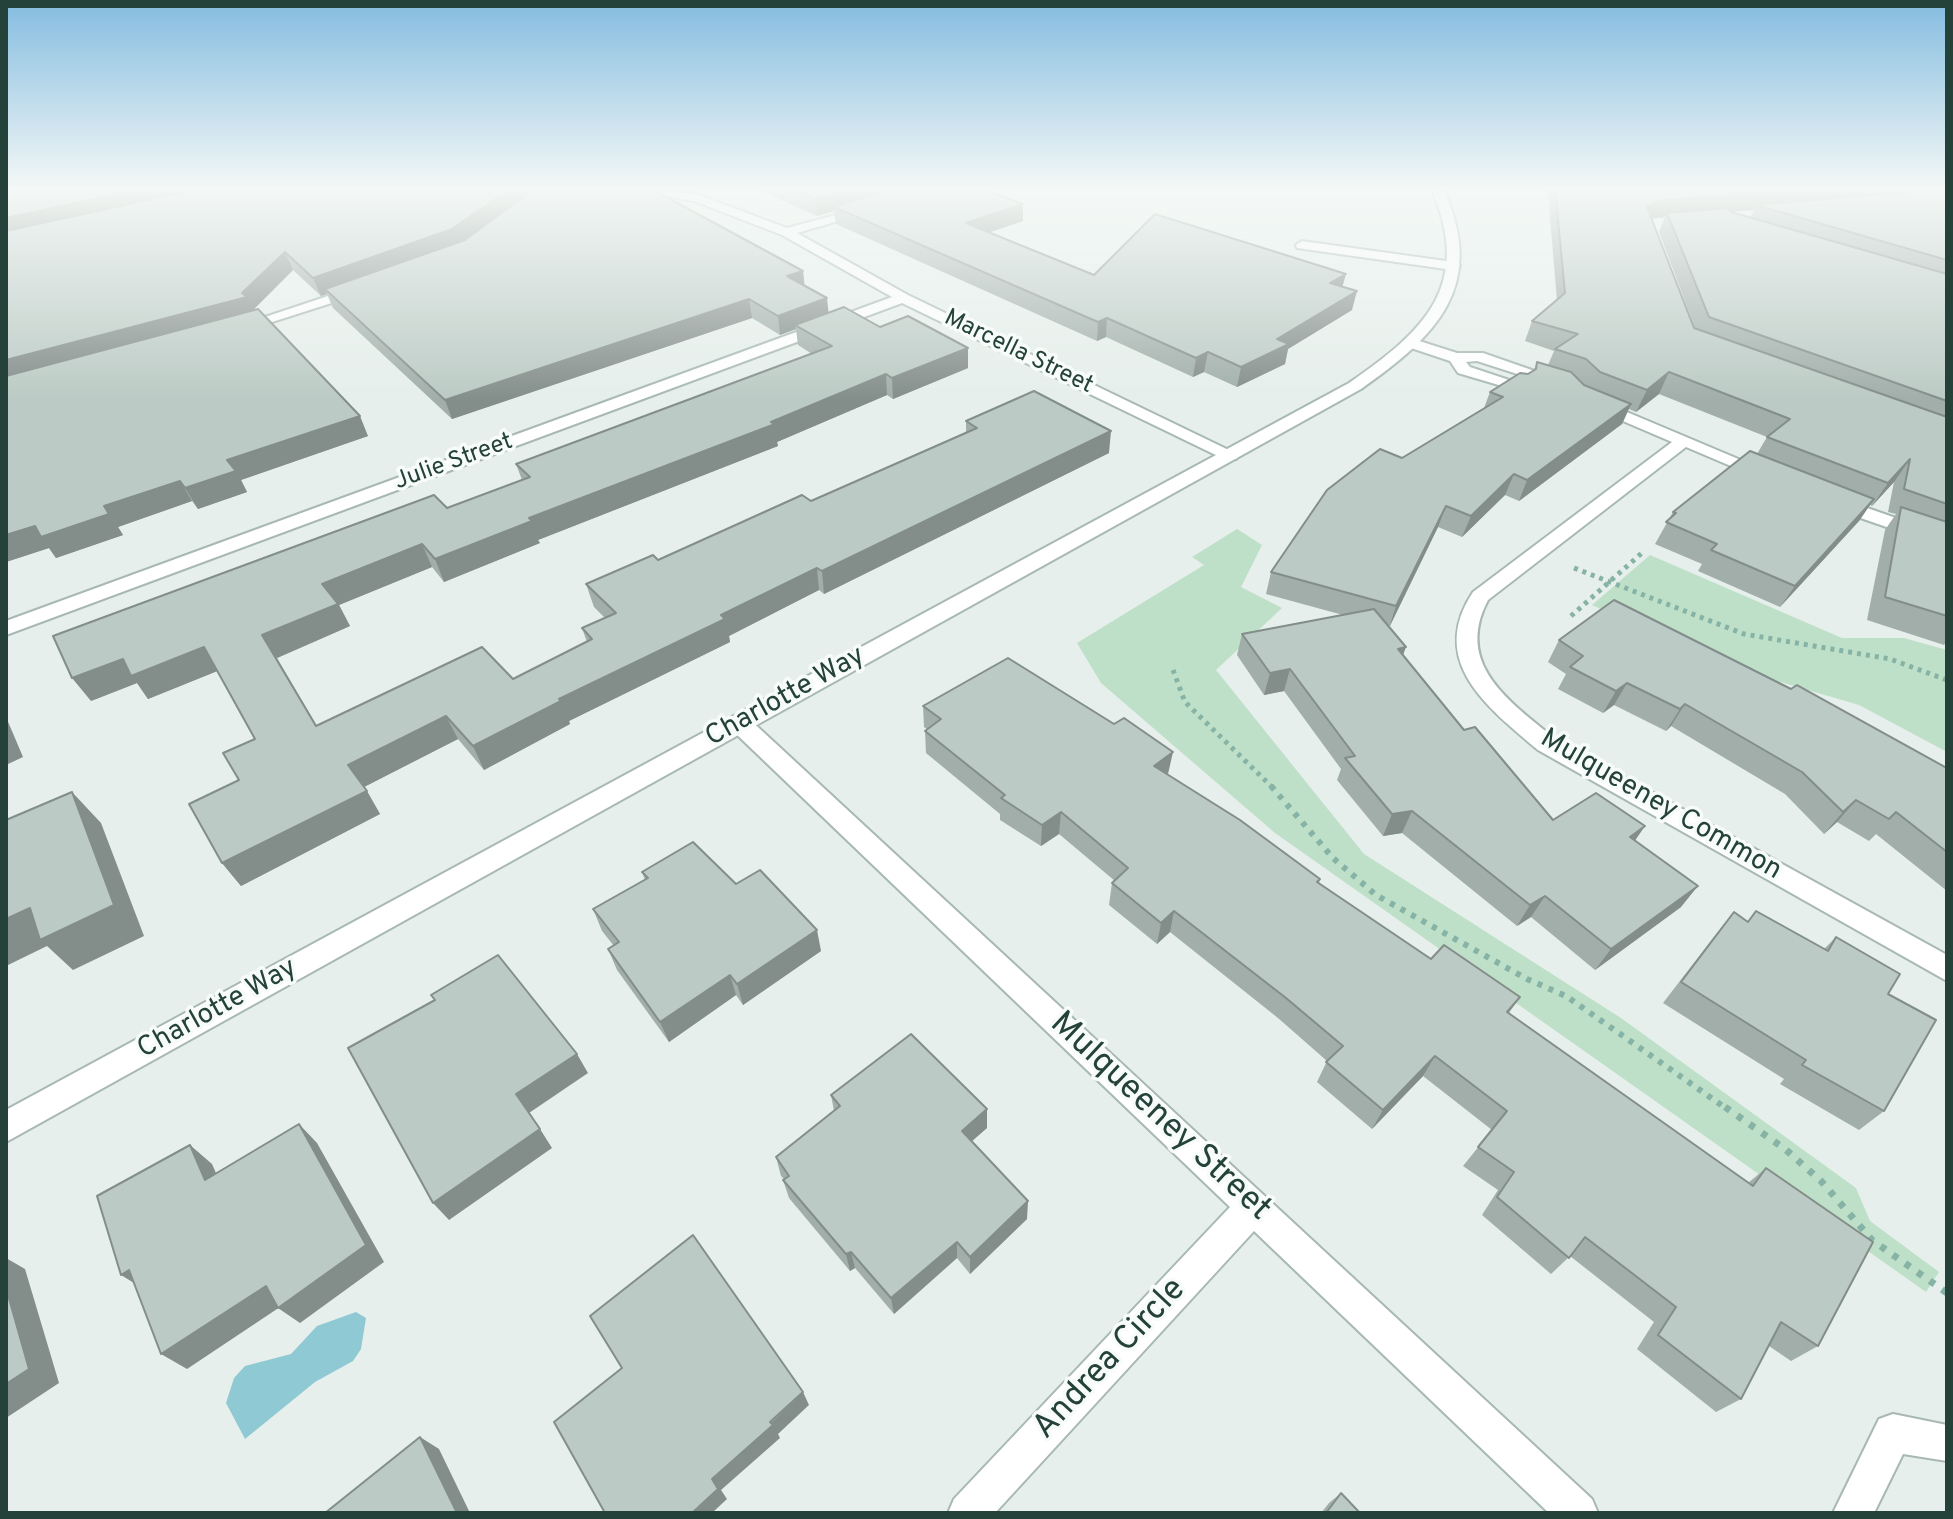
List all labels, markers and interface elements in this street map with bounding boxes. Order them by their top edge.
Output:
street label: Marcella Street [939,304,1097,402]
street label: Julie Street [391,428,517,498]
street label: Charlotte Way [700,640,872,756]
street label: Mulqueeney Common [1533,723,1787,889]
street label: Charlotte Way [132,952,304,1068]
street label: Mulqueeney Street [1040,1005,1278,1231]
street label: Andrea Circle [1026,1271,1196,1449]

